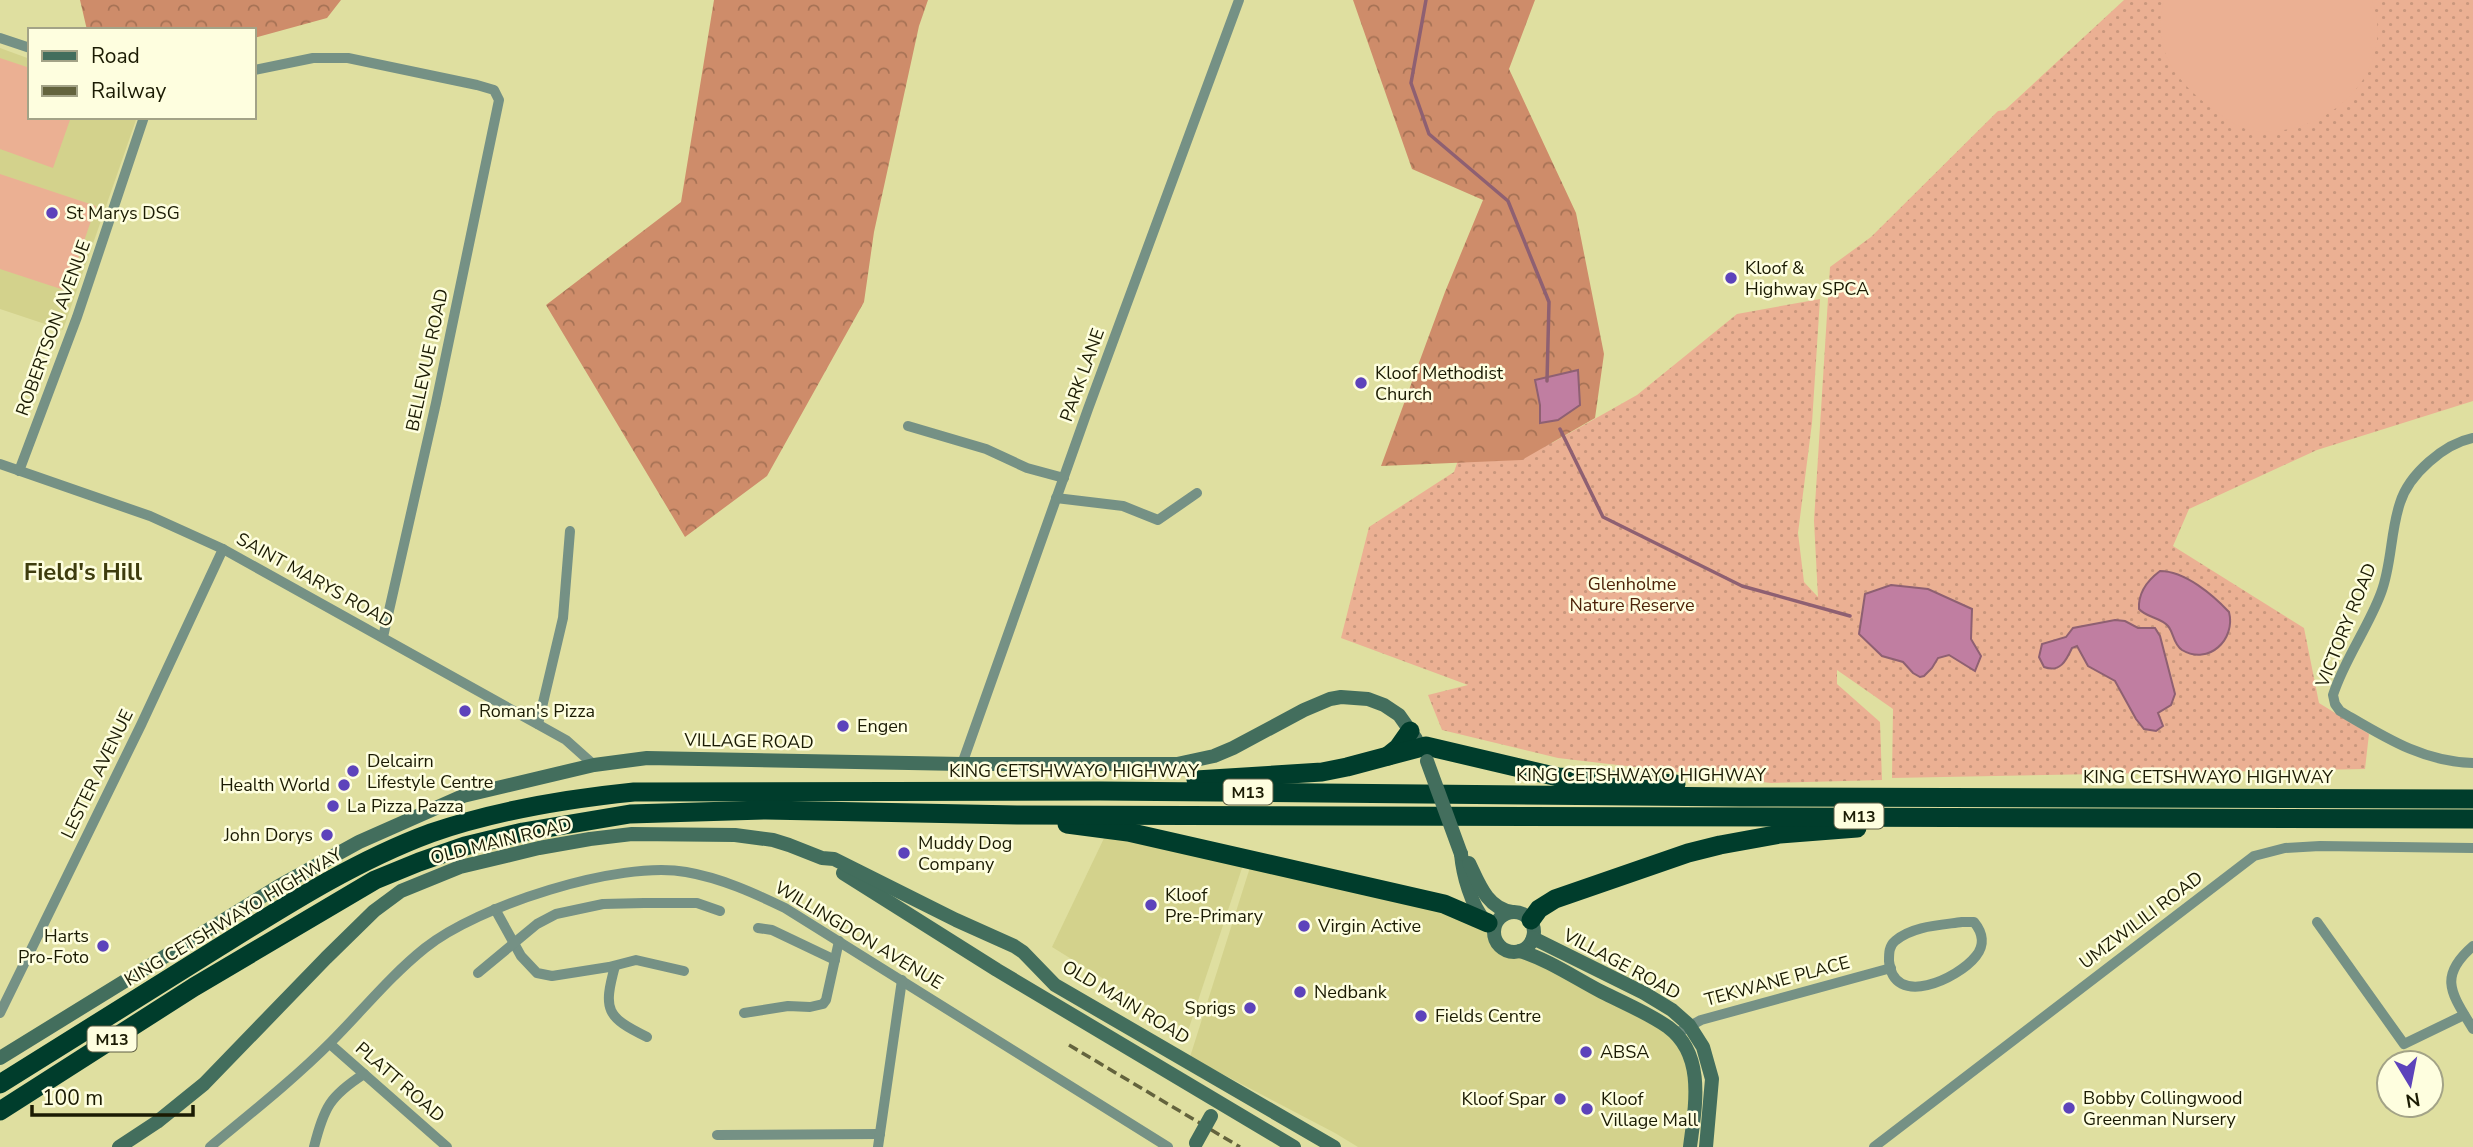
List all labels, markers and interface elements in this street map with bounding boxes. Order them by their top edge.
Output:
legend [28,28,256,119]
text: Road [91,42,140,70]
text: Railway [91,77,166,105]
place label: St Marys DSG [66,201,180,225]
marker: St Marys DSG [44,205,60,221]
street label: ROBERTSON AVENUE [10,237,96,419]
place label: Kloof & Highway SPCA [1745,256,1869,301]
marker: Kloof & Highway SPCA [1723,270,1739,286]
street label: BELLEVUE ROAD [400,286,454,434]
street label: PARK LANE [1054,325,1110,425]
place label: Kloof Methodist Church [1375,361,1504,406]
marker: Kloof Methodist Church [1353,375,1369,391]
street label: SAINT MARYS ROAD [232,527,398,633]
district label: Field's Hill [24,556,143,588]
street label: VICTORY ROAD [2310,559,2382,692]
park label: Glenholme Nature Reserve [1569,572,1695,617]
place label: Roman's Pizza [479,699,595,723]
marker: Roman's Pizza [457,703,473,719]
street label: LESTER AVENUE [55,705,139,843]
place label: Engen [857,714,908,738]
marker: Engen [835,718,851,734]
street label: VILLAGE ROAD [683,728,814,754]
place label: Delcairn Lifestyle Centre [367,749,493,794]
street label: KING CETSHWAYO HIGHWAY [949,759,1199,783]
marker: Delcairn Lifestyle Centre [345,763,361,779]
street label: KING CETSHWAYO HIGHWAY [1516,763,1766,787]
street label: KING CETSHWAYO HIGHWAY [2083,765,2333,789]
place label: Health World [220,773,330,797]
marker: Health World [336,777,352,793]
road number: M13 [1224,779,1272,804]
place label: La Pizza Pazza [347,794,464,818]
marker: La Pizza Pazza [325,798,341,814]
road number: M13 [1834,804,1884,828]
street label: OLD MAIN ROAD [428,812,574,870]
place label: John Dorys [223,823,313,847]
marker: John Dorys [319,827,335,843]
place label: Muddy Dog Company [918,831,1012,876]
street label: KING CETSHWAYO HIGHWAY [120,842,347,992]
marker: Muddy Dog Company [896,845,912,861]
street label: UMZWILILI ROAD [2074,866,2208,974]
street label: WILLINGDON AVENUE [771,875,947,995]
place label: Kloof Pre-Primary [1165,883,1264,928]
marker: Kloof Pre-Primary [1143,897,1159,913]
place label: Virgin Active [1317,914,1421,938]
marker: Virgin Active [1296,918,1312,934]
street label: VILLAGE ROAD [1558,923,1685,1005]
place label: Harts Pro-Foto [18,924,89,969]
marker: Harts Pro-Foto [95,938,111,954]
street label: TEKWANE PLACE [1702,950,1852,1012]
street label: OLD MAIN ROAD [1058,954,1194,1050]
place label: Nedbank [1314,980,1388,1004]
marker: Nedbank [1292,984,1308,1000]
place label: Sprigs [1185,996,1236,1020]
marker: Sprigs [1242,1000,1258,1016]
place label: Fields Centre [1435,1004,1541,1028]
marker: Fields Centre [1413,1008,1429,1024]
road number: M13 [88,1026,136,1051]
street label: PLATT ROAD [350,1037,450,1127]
place label: ABSA [1600,1040,1649,1064]
marker: ABSA [1578,1044,1594,1060]
north arrow [2375,1049,2445,1119]
scale bar [32,1074,192,1118]
text: 100 m [42,1084,103,1112]
place label: Bobby Collingwood Greenman Nursery [2083,1086,2243,1131]
text: N [2404,1086,2422,1114]
place label: Kloof Spar [1461,1087,1547,1111]
place label: Kloof Village Mall [1600,1087,1699,1132]
marker: Kloof Spar [1552,1091,1568,1107]
marker: Bobby Collingwood Greenman Nursery [2061,1100,2077,1116]
marker: Kloof Village Mall [1579,1101,1595,1117]

